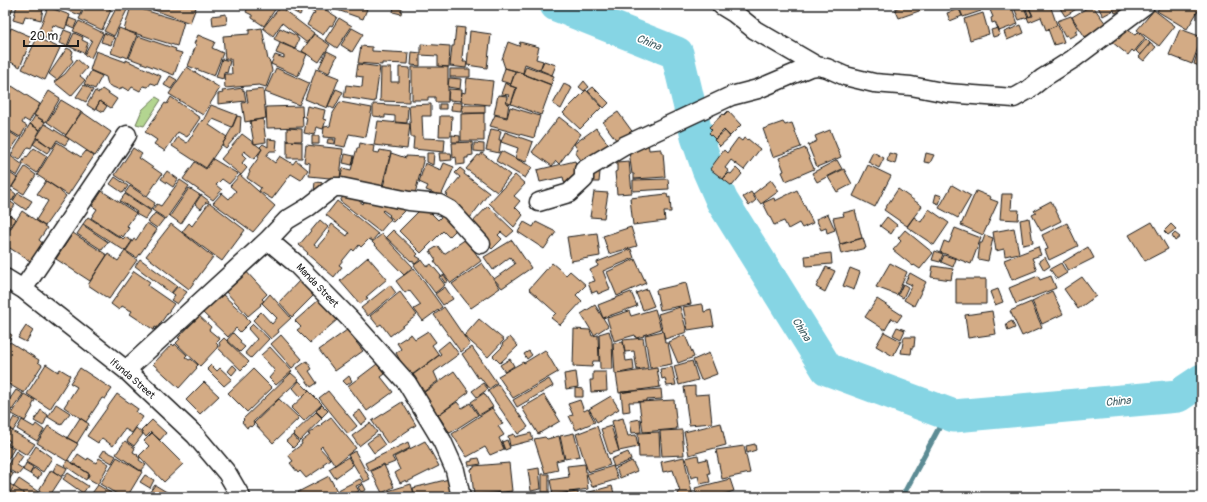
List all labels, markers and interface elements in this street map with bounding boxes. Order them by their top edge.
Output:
scale bar [24,22,78,48]
text: 20 m [30,29,59,44]
water label: China [635,32,664,54]
street label: Manda Street [293,261,342,311]
water label: China [789,315,814,344]
street label: Ifunda Street [107,356,158,402]
water label: China [1105,394,1132,409]

